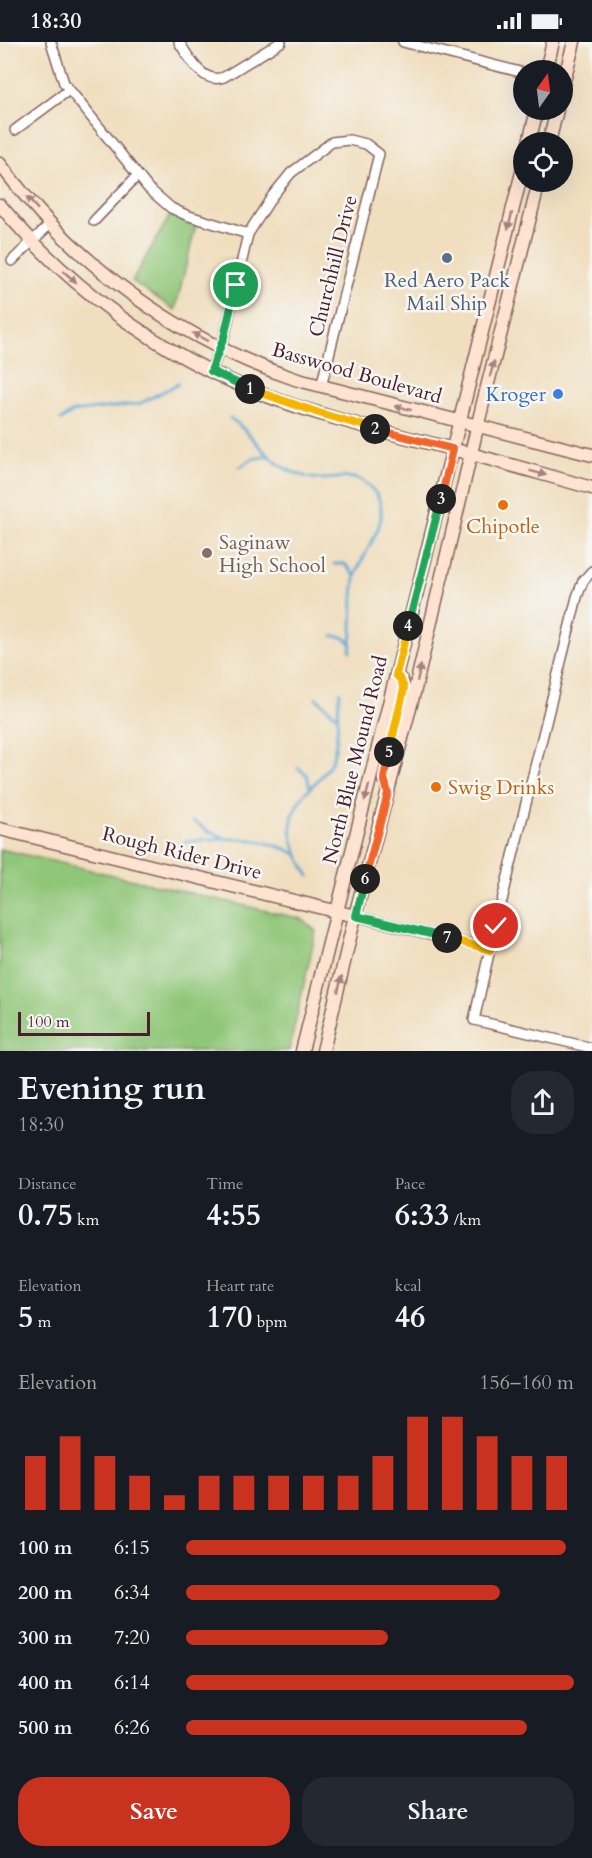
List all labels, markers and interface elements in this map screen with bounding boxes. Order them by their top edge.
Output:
text: 18:30 [30,6,81,36]
north arrow [513,60,573,120]
map controls [513,60,573,192]
button: locate [513,132,573,192]
street label: Churchhill Drive [302,192,364,340]
one-way arrow [26,196,39,211]
one-way arrow [504,211,514,230]
marker: Red Aero Pack Mail Ship [440,251,454,265]
pin [210,259,261,310]
place label: Red Aero Pack Mail Ship [384,267,510,317]
icon: arrive [219,268,252,301]
one-way arrow [62,270,77,283]
one-way arrow [191,332,208,342]
street label: Basswood Boulevard [269,336,445,410]
one-way arrow [487,360,497,379]
pin: 1 [235,374,265,404]
text: 1 [246,378,254,400]
place label: Kroger [485,381,547,408]
marker: Kroger [551,387,565,401]
one-way arrow [394,402,412,412]
pin: 2 [360,414,390,444]
text: 2 [371,418,379,440]
one-way arrow [529,469,547,479]
pin: 3 [426,484,456,514]
text: 3 [437,488,445,510]
marker: Chipotle [496,498,510,512]
place label: Chipotle [466,513,540,540]
place label: Saginaw High School [219,529,326,579]
marker: Saginaw High School [200,546,214,560]
pin: 4 [393,611,423,641]
text: 4 [404,615,412,637]
street label: North Blue Mound Road [316,653,394,867]
one-way arrow [414,664,424,682]
pin: 5 [374,737,404,767]
text: 5 [385,741,393,763]
place label: Swig Drinks [448,774,554,801]
marker: Swig Drinks [429,780,443,794]
one-way arrow [361,784,371,802]
street label: Rough Rider Drive [99,820,265,886]
pin: 6 [350,864,380,894]
text: 6 [361,868,369,890]
pin [470,900,521,951]
icon: check [479,909,512,942]
pin: 7 [432,923,462,953]
text: 7 [443,927,451,949]
one-way arrow [335,975,345,993]
scale bar [18,1009,150,1037]
text: 100 m [27,1011,69,1033]
text: Evening run [18,1066,206,1111]
button: share [511,1071,574,1134]
text: 18:30 [18,1111,64,1138]
text: Distance [18,1173,76,1195]
text: Time [206,1173,243,1195]
text: Pace [395,1173,426,1195]
text: 0.75 [18,1195,73,1236]
text: 4:55 [206,1195,261,1236]
text: 6:33 [395,1195,449,1236]
text: km [73,1209,99,1231]
text: /km [449,1209,481,1231]
text: Elevation [18,1275,82,1297]
text: Heart rate [206,1275,274,1297]
text: kcal [395,1275,422,1297]
text: 5 [18,1297,33,1338]
text: 170 [206,1297,252,1338]
text: 46 [395,1297,425,1338]
text: m [33,1311,51,1333]
text: bpm [252,1311,287,1333]
text: Elevation [18,1369,97,1396]
text: 156–160 m [479,1369,574,1396]
text: 100 m [18,1534,73,1561]
text: 6:15 [114,1534,150,1561]
text: 200 m [18,1579,73,1606]
text: 6:34 [114,1579,150,1606]
text: 300 m [18,1624,73,1651]
text: 7:20 [114,1624,150,1651]
text: 400 m [18,1669,73,1696]
text: 6:14 [114,1669,150,1696]
text: 500 m [18,1714,73,1741]
text: 6:26 [114,1714,150,1741]
button: Save [18,1777,290,1846]
button: Share [302,1777,574,1846]

